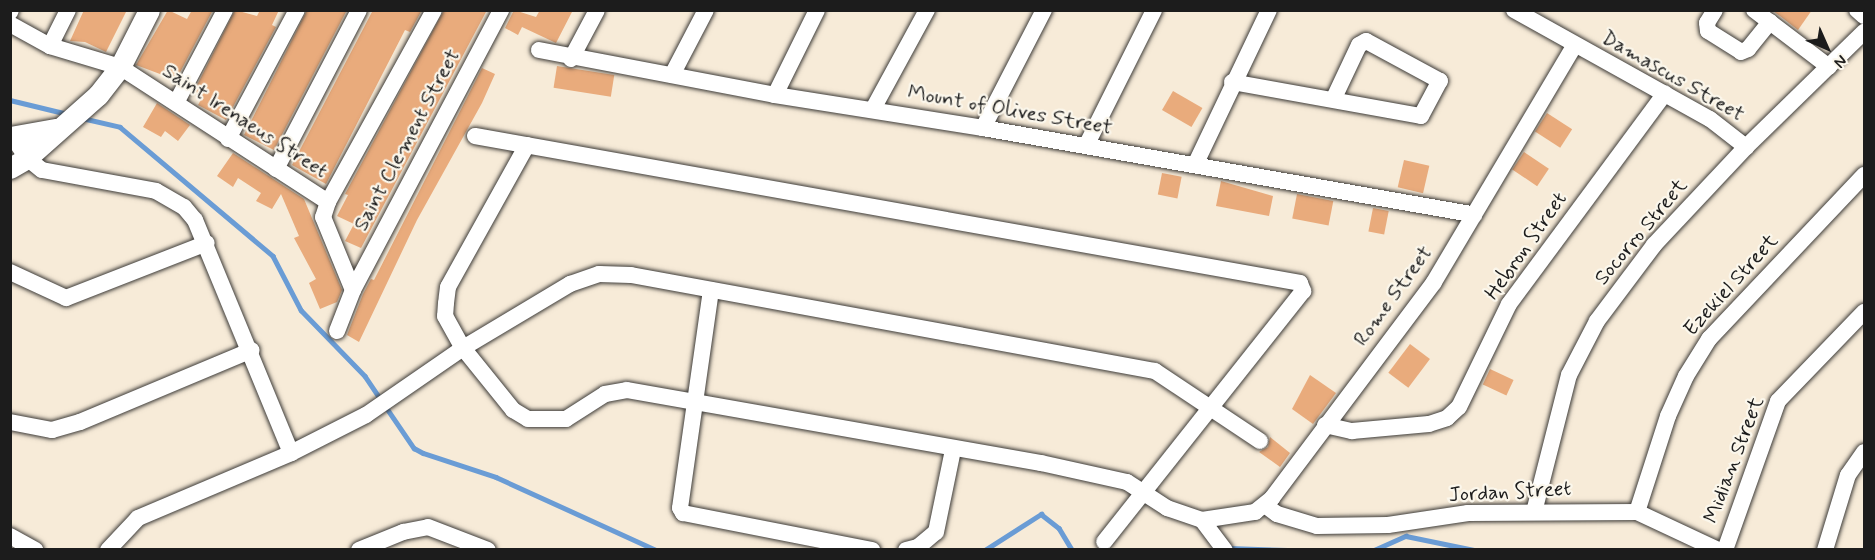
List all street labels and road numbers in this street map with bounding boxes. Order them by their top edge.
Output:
street label: Damascus Street [1598,25,1748,127]
street label: Saint Clement Street [349,45,465,235]
street label: Saint Irenaeus Street [154,56,336,186]
street label: Mount of Olives Street [906,80,1114,140]
street label: Socorro Street [1589,174,1693,290]
street label: Hebron Street [1479,186,1573,306]
street label: Ezekiel Street [1678,229,1784,341]
street label: Rome Street [1349,241,1437,351]
street label: Midian Street [1698,393,1770,527]
street label: Jordan Street [1447,476,1573,508]

